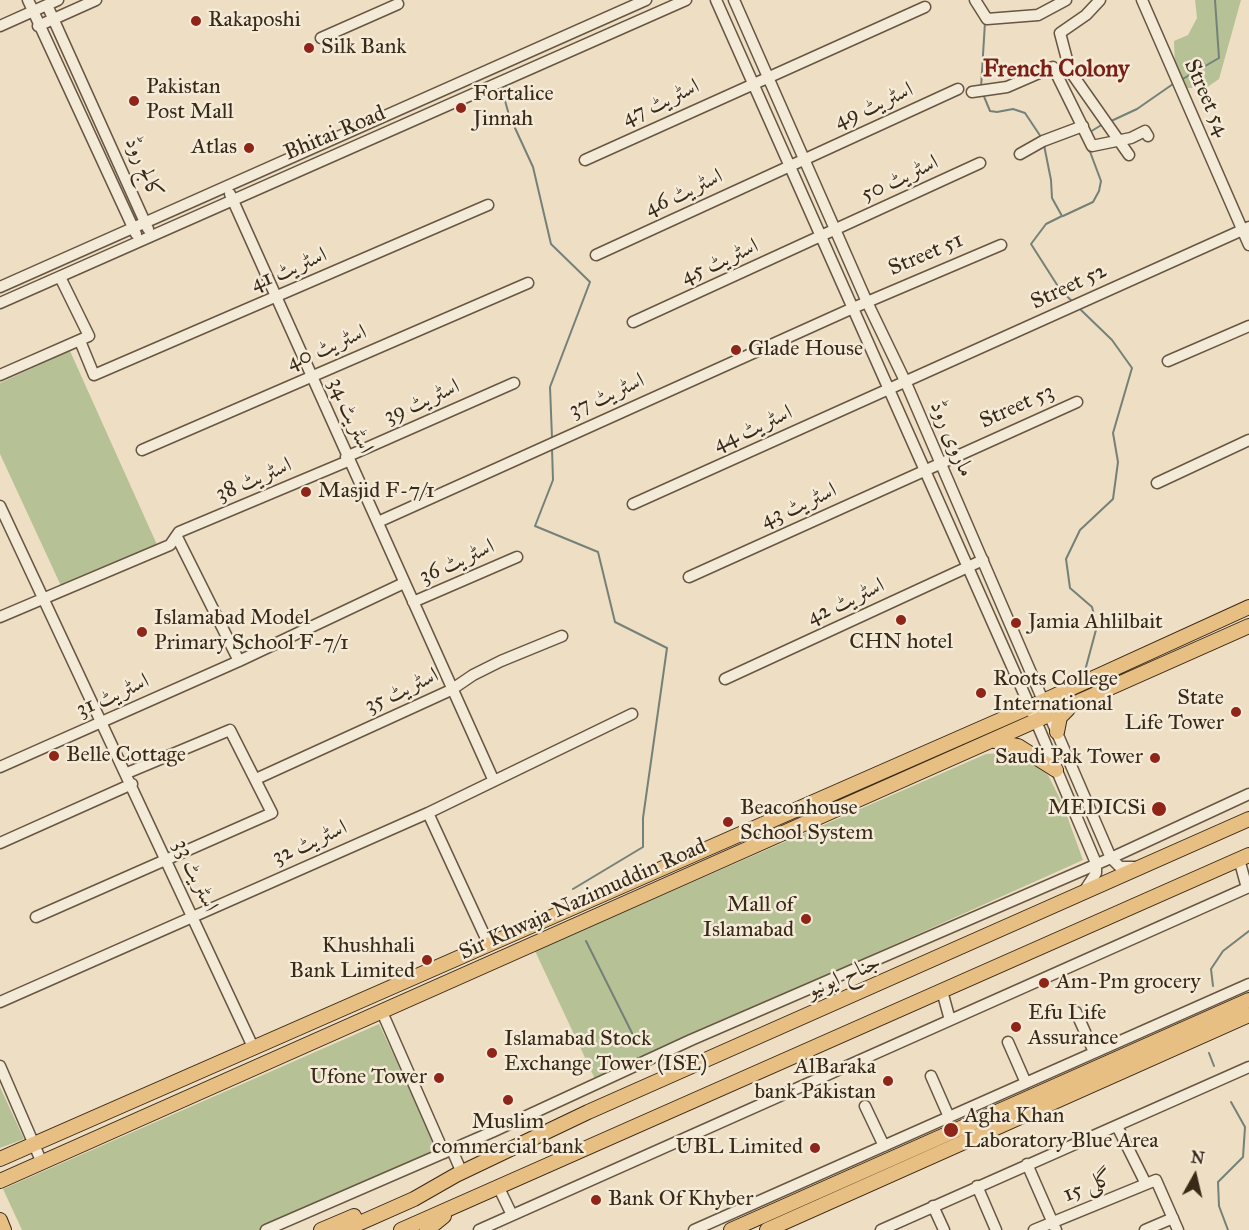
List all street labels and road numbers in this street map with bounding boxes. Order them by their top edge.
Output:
street label: Street 54 [1177,55,1235,141]
street label: اسٹریٹ 47 [618,74,704,132]
street label: اسٹریٹ 49 [831,77,917,135]
street label: Bhitai Road [280,101,390,167]
street label: کالج روڈ [118,133,168,203]
street label: اسٹریٹ 50 [857,150,943,208]
street label: اسٹریٹ 46 [641,164,727,222]
street label: Street 51 [885,228,967,282]
street label: اسٹریٹ 45 [677,233,763,291]
street label: اسٹریٹ 41 [247,242,331,298]
street label: Street 52 [1027,258,1111,316]
street label: اسٹریٹ 40 [283,319,371,377]
street label: اسٹریٹ 37 [565,368,649,424]
street label: اسٹریٹ 34 [322,374,378,458]
street label: اسٹریٹ 39 [380,374,464,430]
street label: Street 53 [976,379,1058,435]
street label: ماروی روڈ [923,397,979,481]
street label: اسٹریٹ 44 [709,400,797,458]
street label: اسٹریٹ 38 [212,452,296,508]
street label: اسٹریٹ 43 [757,478,841,534]
street label: اسٹریٹ 36 [415,534,499,590]
street label: اسٹریٹ 42 [803,573,889,631]
street label: اسٹریٹ 35 [361,662,443,720]
street label: اسٹریٹ 31 [73,668,153,724]
street label: اسٹریٹ 32 [269,815,351,871]
street label: Sir Khwaja Nazimuddin Road [455,833,711,967]
street label: اسٹریٹ 33 [167,836,223,916]
street label: جناح ایونیو [803,950,885,1004]
street label: گلی 15 [1059,1165,1117,1209]

